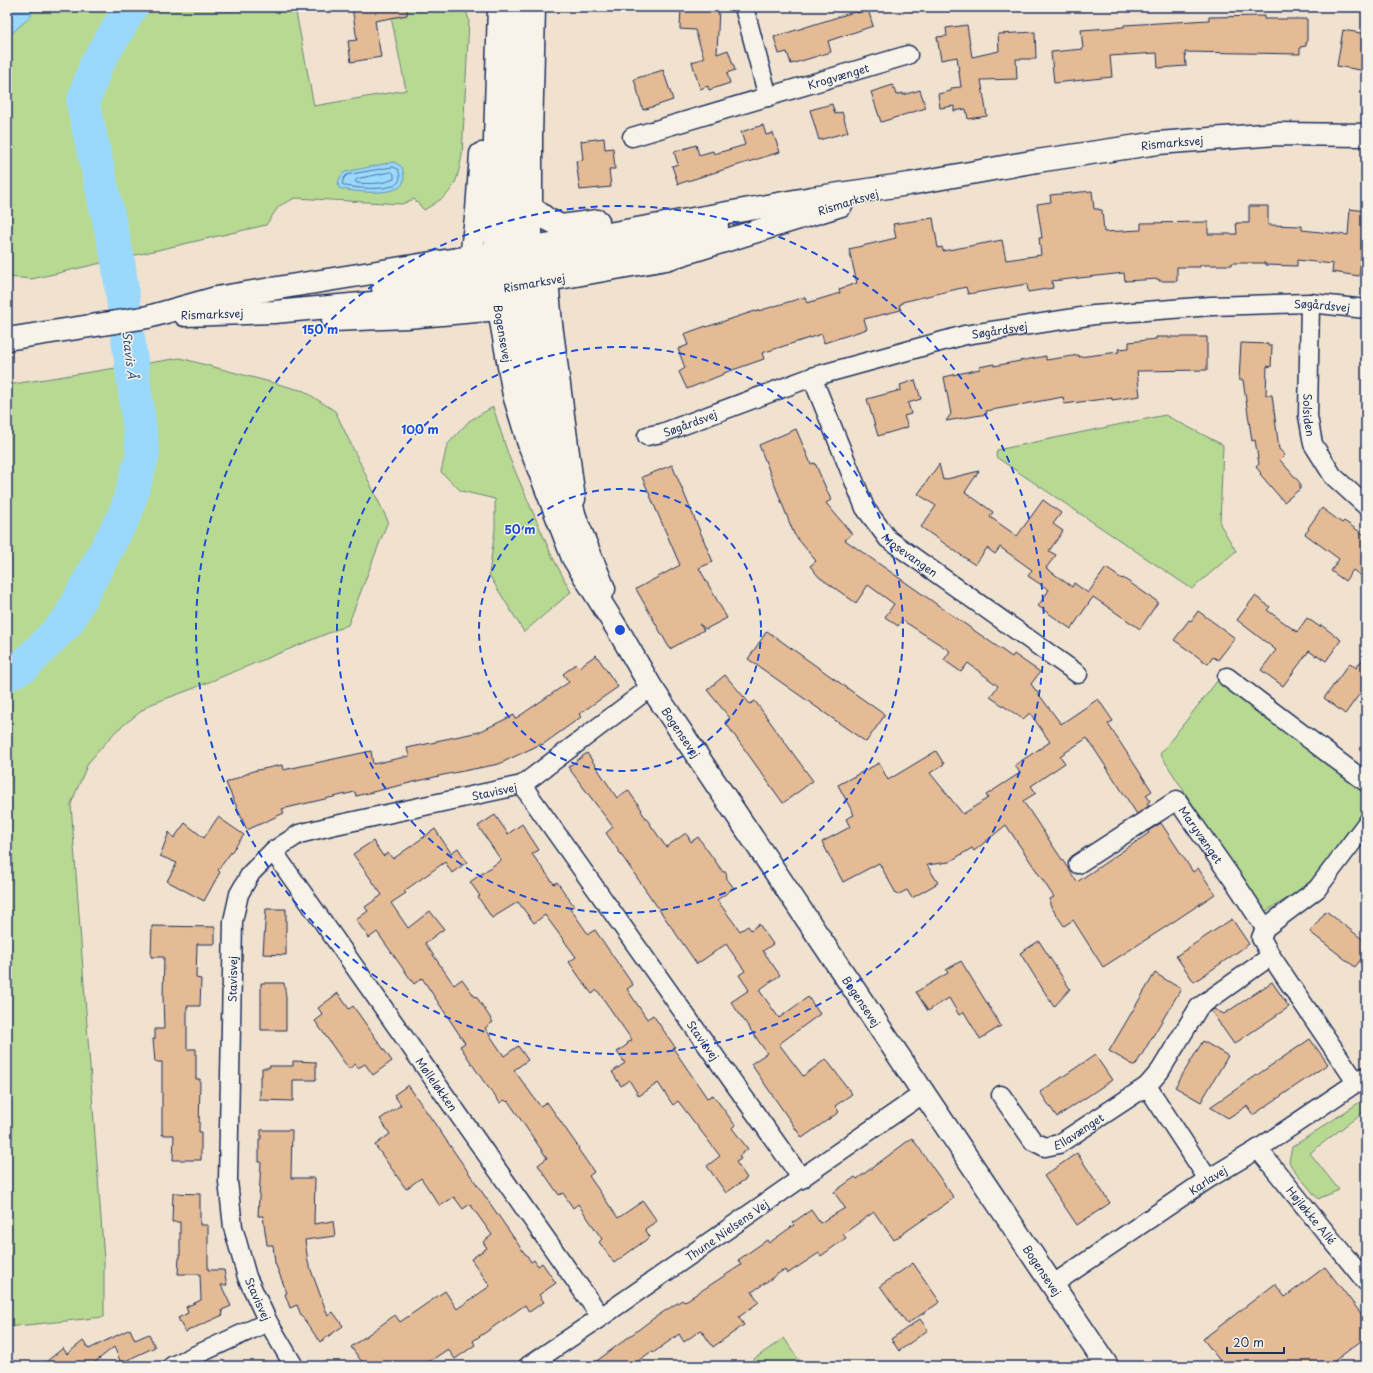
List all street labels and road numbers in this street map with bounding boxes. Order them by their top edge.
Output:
street label: Krogvænget [805,58,871,93]
street label: Rismarksvej [1139,131,1204,154]
street label: Rismarksvej [815,185,881,219]
street label: Rismarksvej [502,269,567,296]
street label: Søgårdsvej [1293,294,1351,316]
street label: Rismarksvej [180,304,244,324]
street label: Bogensevej [490,304,517,364]
street label: Søgårdsvej [970,317,1029,342]
street label: Solsiden [1299,393,1320,438]
street label: Søgårdsvej [660,405,719,440]
street label: Mosevangen [878,530,942,580]
street label: Bogensevej [658,703,705,761]
street label: Stavisvej [470,778,519,804]
street label: Maryvænget [1175,802,1228,867]
street label: Stavisvej [223,956,241,1002]
street label: Bogensevej [839,972,885,1030]
street label: Stavisvej [683,1016,724,1064]
street label: Mølleløkken [412,1054,462,1115]
street label: Ellavænget [1052,1108,1107,1153]
street label: Karlavej [1185,1161,1230,1198]
street label: Højløkke Allé [1283,1182,1340,1248]
street label: Thune Nielsens Vej [682,1195,772,1265]
street label: Bogensevej [1019,1241,1066,1299]
street label: Stavisvej [241,1274,275,1324]

